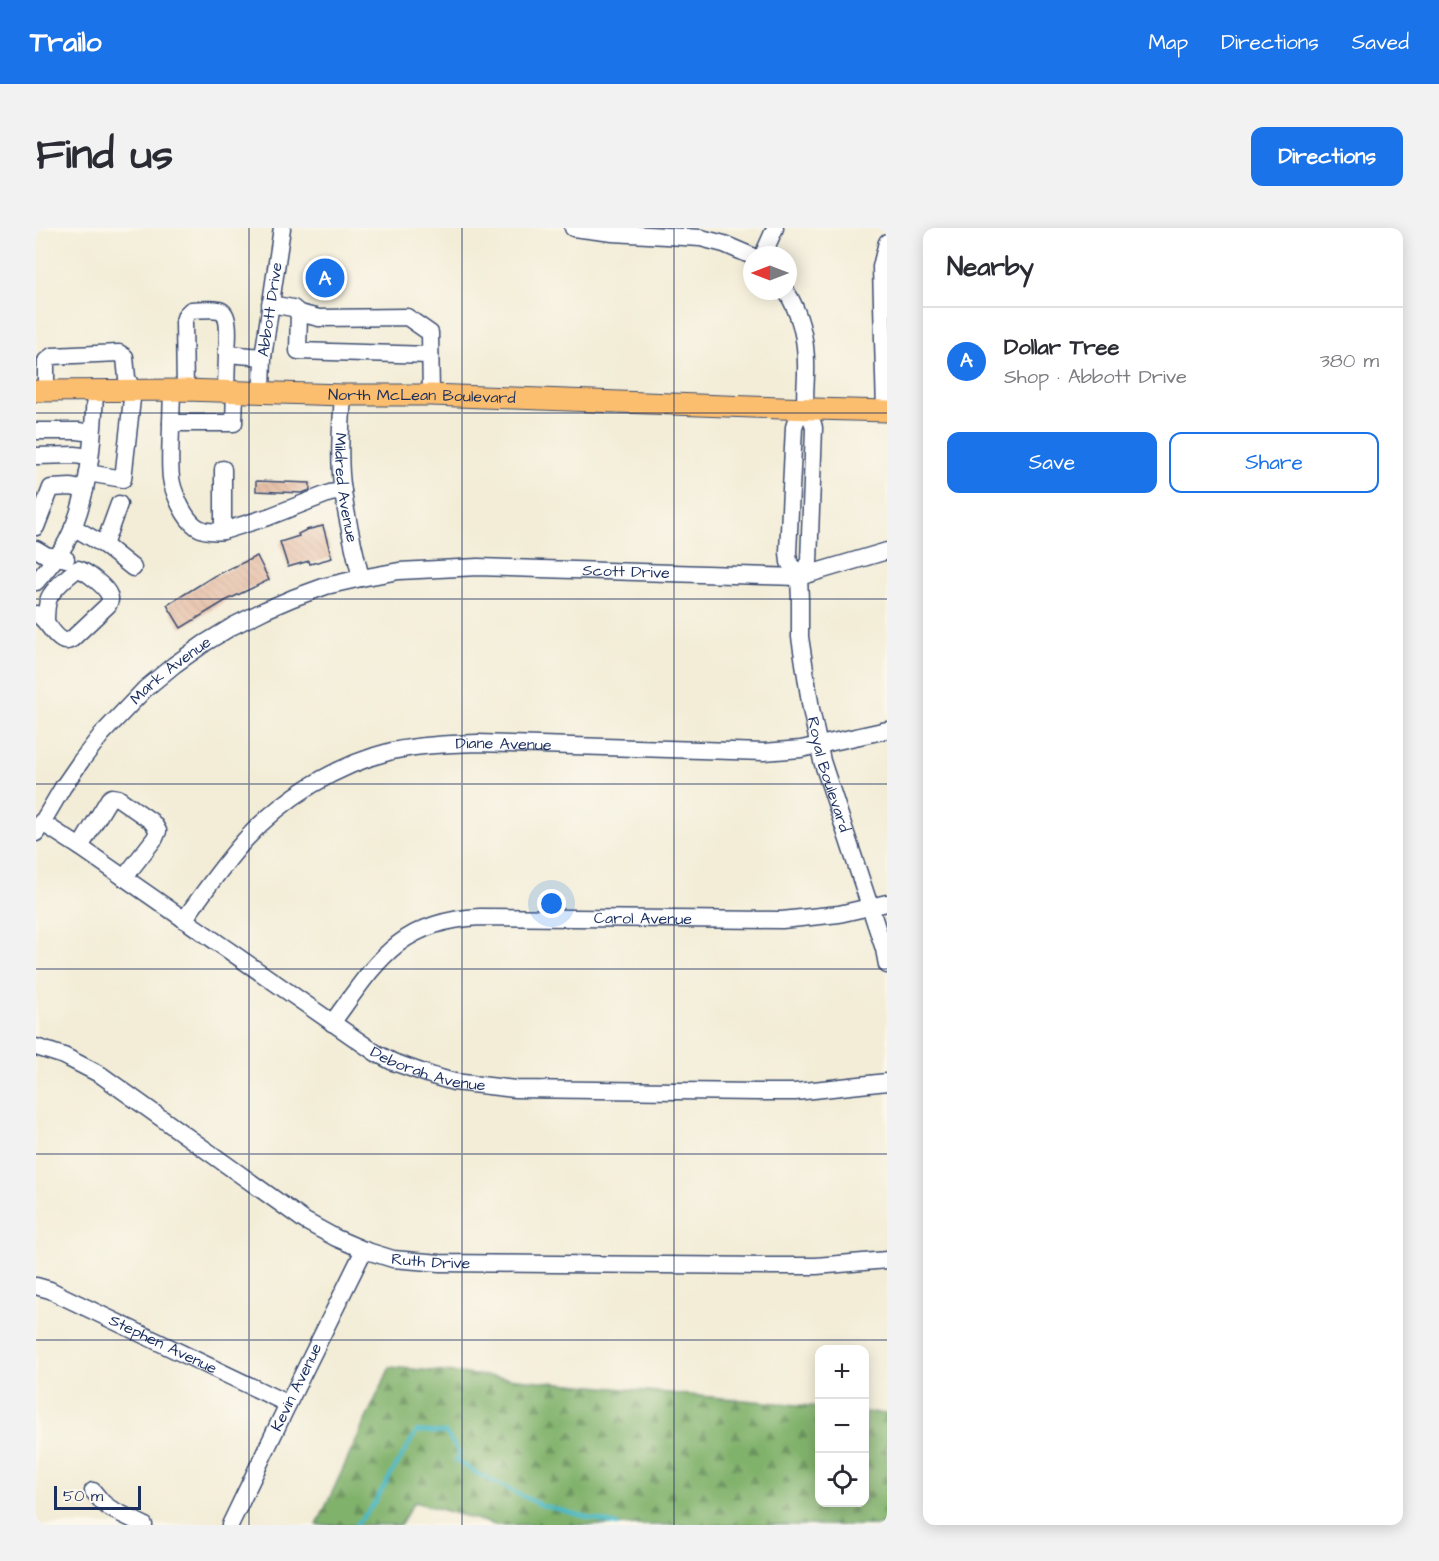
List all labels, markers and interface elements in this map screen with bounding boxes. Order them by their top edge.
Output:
text: Trailo [30,23,102,62]
text: Map [1148,28,1188,57]
text: Directions [1221,28,1319,57]
text: Saved [1352,28,1409,57]
text: Find us [36,127,173,185]
button: Directions [1251,127,1403,186]
north arrow [743,246,797,300]
text: Nearby [947,249,1034,285]
pin: A [306,256,344,300]
street label: Abbott Drive [252,261,288,358]
text: Dollar Tree [1004,332,1119,363]
text: A [960,347,973,375]
text: 380 m [1320,347,1379,375]
text: Shop · Abbott Drive [1004,363,1187,391]
street label: North McLean Boulevard [328,384,516,409]
street label: Mildred Avenue [329,432,363,545]
button: Save [947,432,1157,493]
button: Share [1169,432,1379,493]
street label: Scott Drive [582,559,670,584]
street label: Mark Avenue [125,631,215,709]
street label: Royal Boulevard [802,715,856,835]
street label: Diane Avenue [455,732,552,756]
your location [537,889,566,918]
street label: Carol Avenue [594,907,692,930]
street label: Deborah Avenue [366,1041,487,1097]
street label: Ruth Drive [391,1248,471,1274]
street label: Stephen Avenue [105,1309,221,1380]
street label: Kevin Avenue [266,1339,327,1435]
map controls [815,1345,869,1507]
button: + [815,1345,869,1399]
button: − [815,1399,869,1453]
button: locate [815,1453,869,1507]
scale bar [54,1483,141,1510]
text: 50 m [63,1485,103,1507]

